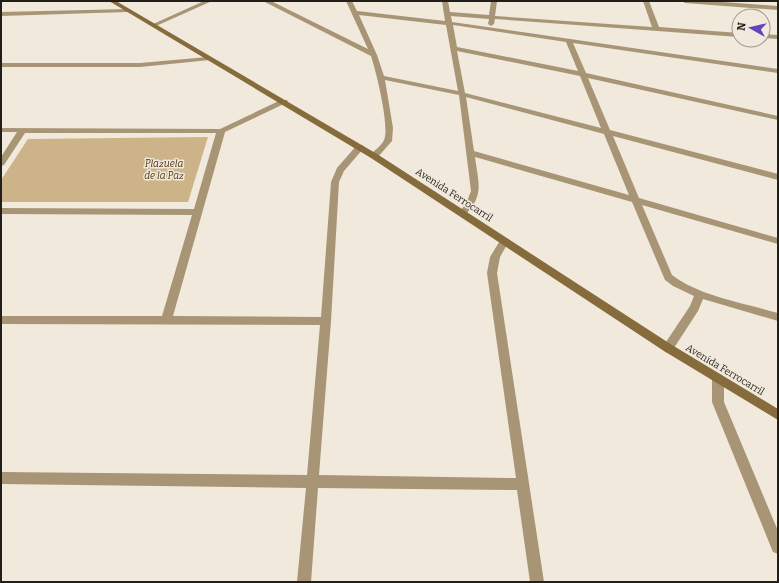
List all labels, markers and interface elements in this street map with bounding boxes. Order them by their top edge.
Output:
north arrow [731,8,771,48]
text: N [735,21,749,32]
park label: Plazuela de la Paz [144,158,184,182]
street label: Avenida Ferrocarril [413,166,495,224]
street label: Avenida Ferrocarril [684,342,767,398]

